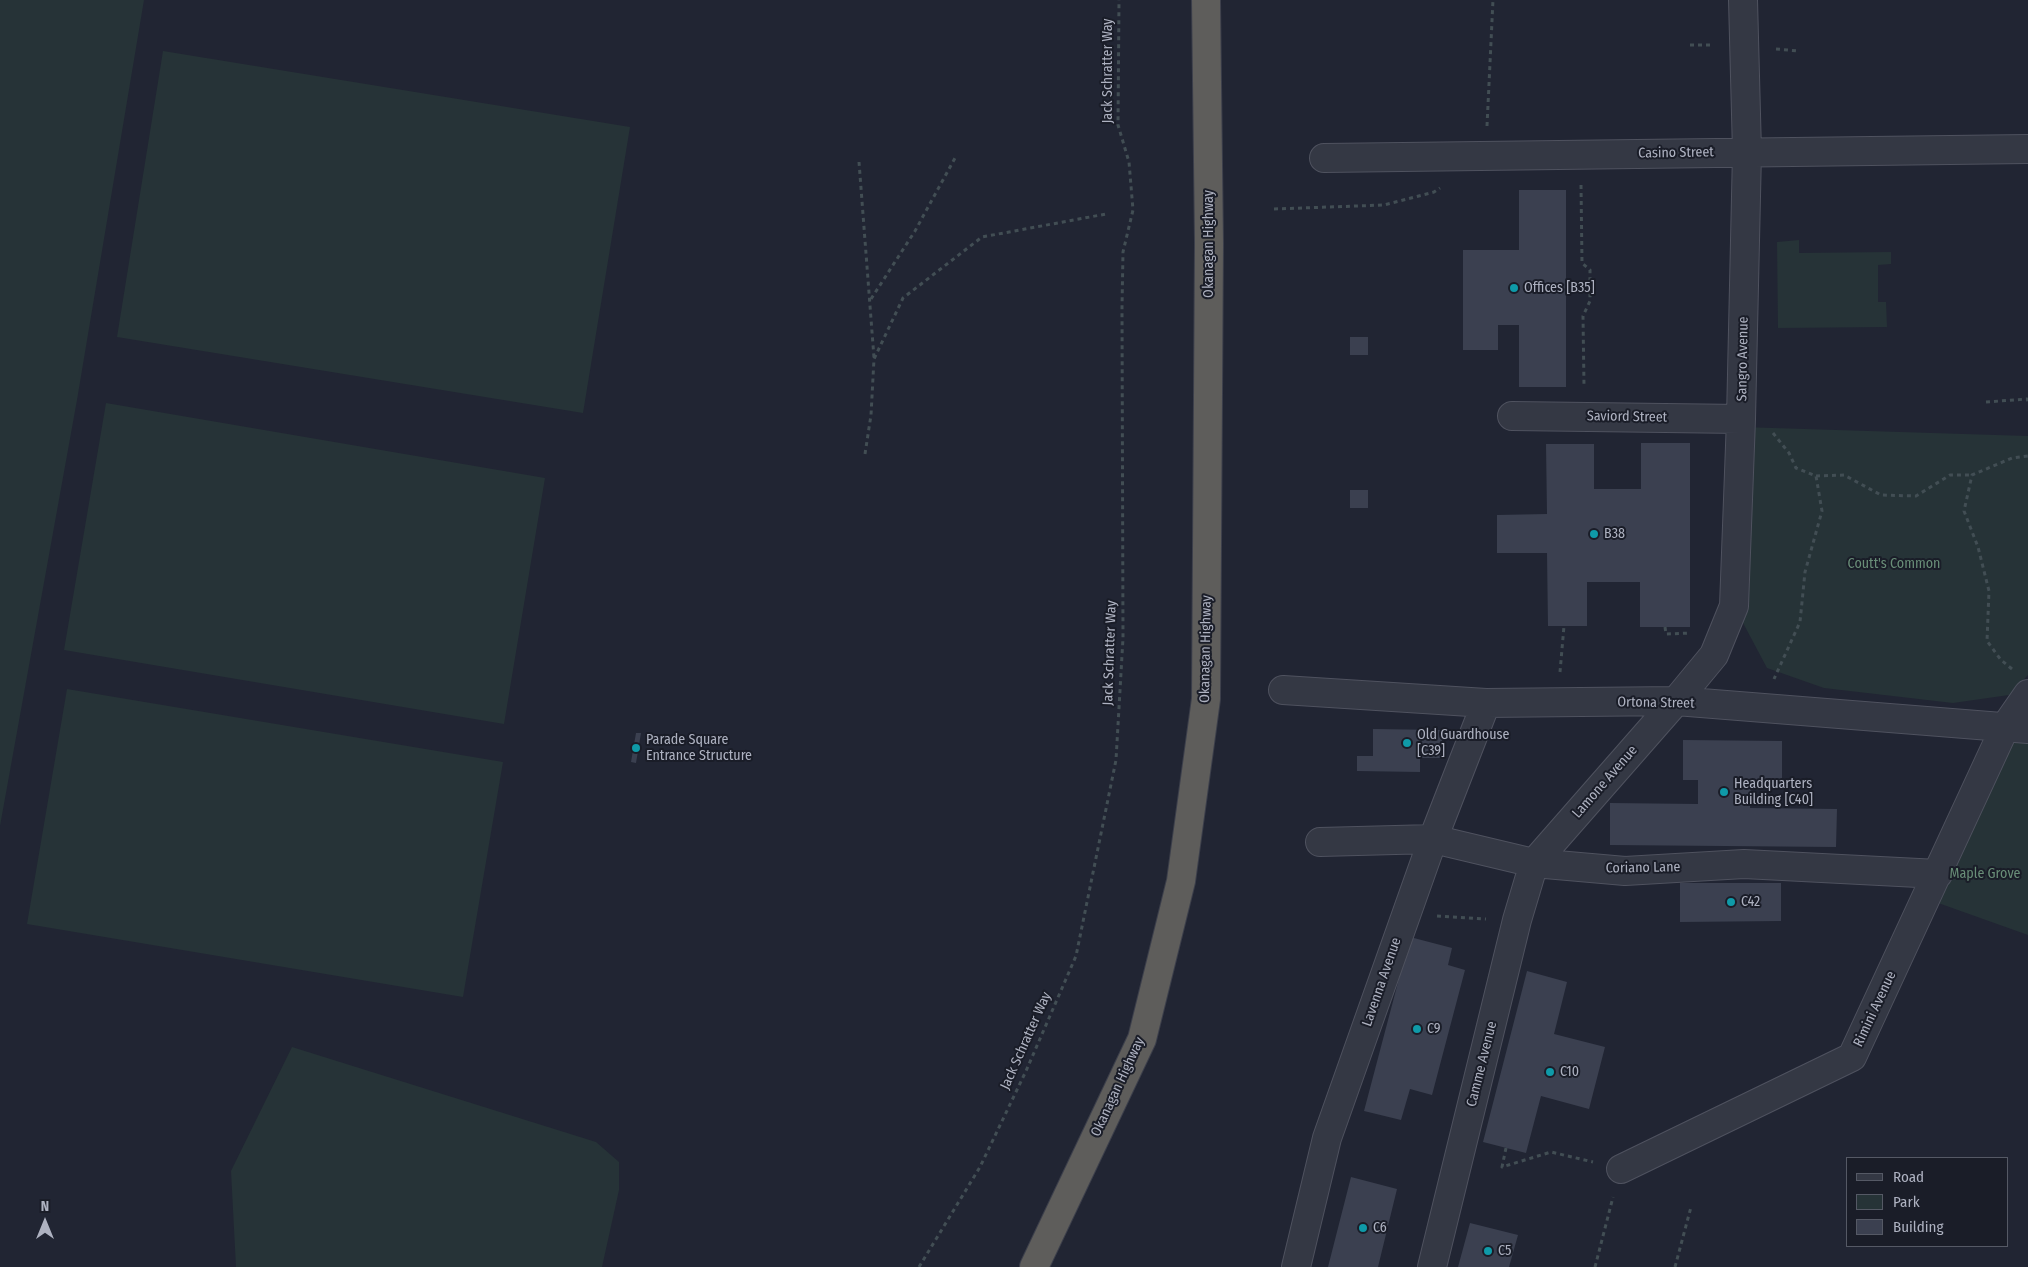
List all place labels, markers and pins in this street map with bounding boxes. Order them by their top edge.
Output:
place label: Offices [B35] [1524,280,1595,296]
marker: Offices [B35] [1508,282,1520,294]
place label: B38 [1604,526,1625,542]
marker: B38 [1588,528,1600,540]
place label: Old Guardhouse [C39] [1417,727,1509,760]
place label: Parade Square Entrance Structure [646,732,752,764]
marker: Old Guardhouse [C39] [1401,737,1413,749]
marker: Parade Square Entrance Structure [630,742,642,754]
place label: Headquarters Building [C40] [1734,776,1813,809]
marker: Headquarters Building [C40] [1718,786,1730,798]
place label: C42 [1741,894,1760,910]
marker: C42 [1725,896,1737,908]
place label: C9 [1427,1021,1440,1037]
marker: C9 [1411,1023,1423,1035]
place label: C10 [1560,1064,1579,1080]
marker: C10 [1544,1066,1556,1078]
place label: C6 [1373,1220,1387,1236]
marker: C6 [1357,1222,1369,1234]
place label: C5 [1498,1243,1511,1259]
marker: C5 [1482,1245,1494,1257]

